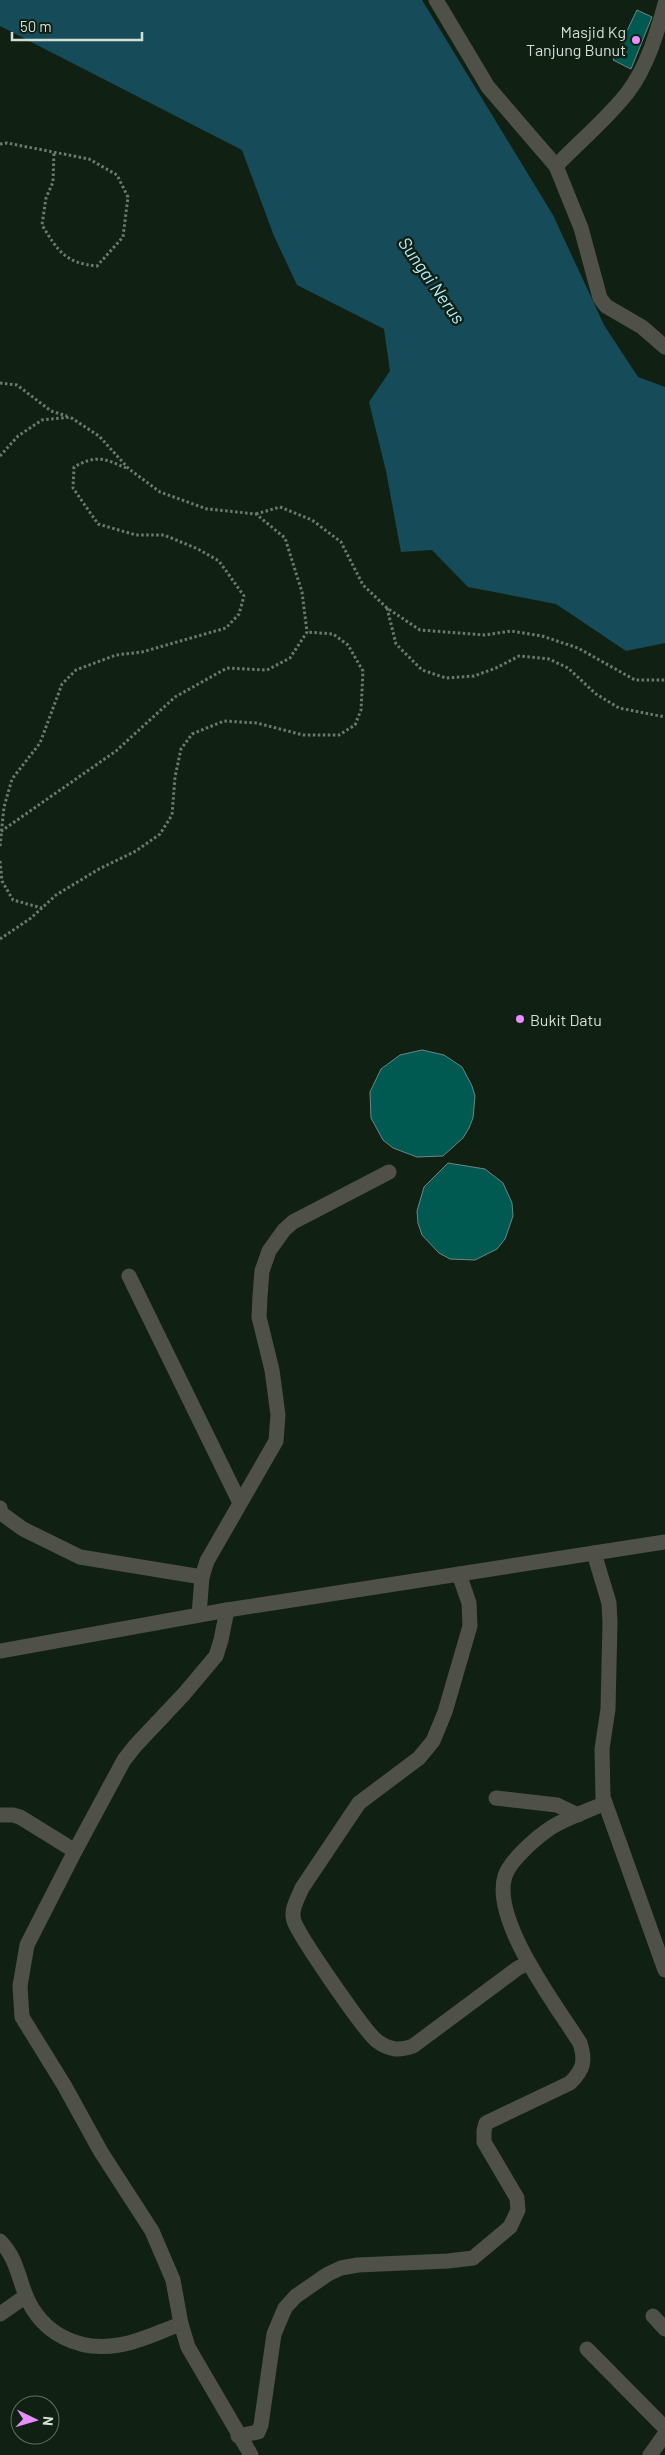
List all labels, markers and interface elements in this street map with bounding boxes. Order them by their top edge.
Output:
scale bar [12,10,142,42]
text: 50 m [20,17,52,35]
place label: Masjid Kg Tanjung Bunut [526,22,626,59]
marker: Masjid Kg Tanjung Bunut [630,34,642,46]
water label: Sungai Nerus [394,232,470,328]
place label: Bukit Datu [530,1010,602,1029]
marker: Bukit Datu [514,1013,526,1025]
north arrow [10,2395,60,2445]
text: N [40,2416,57,2427]

